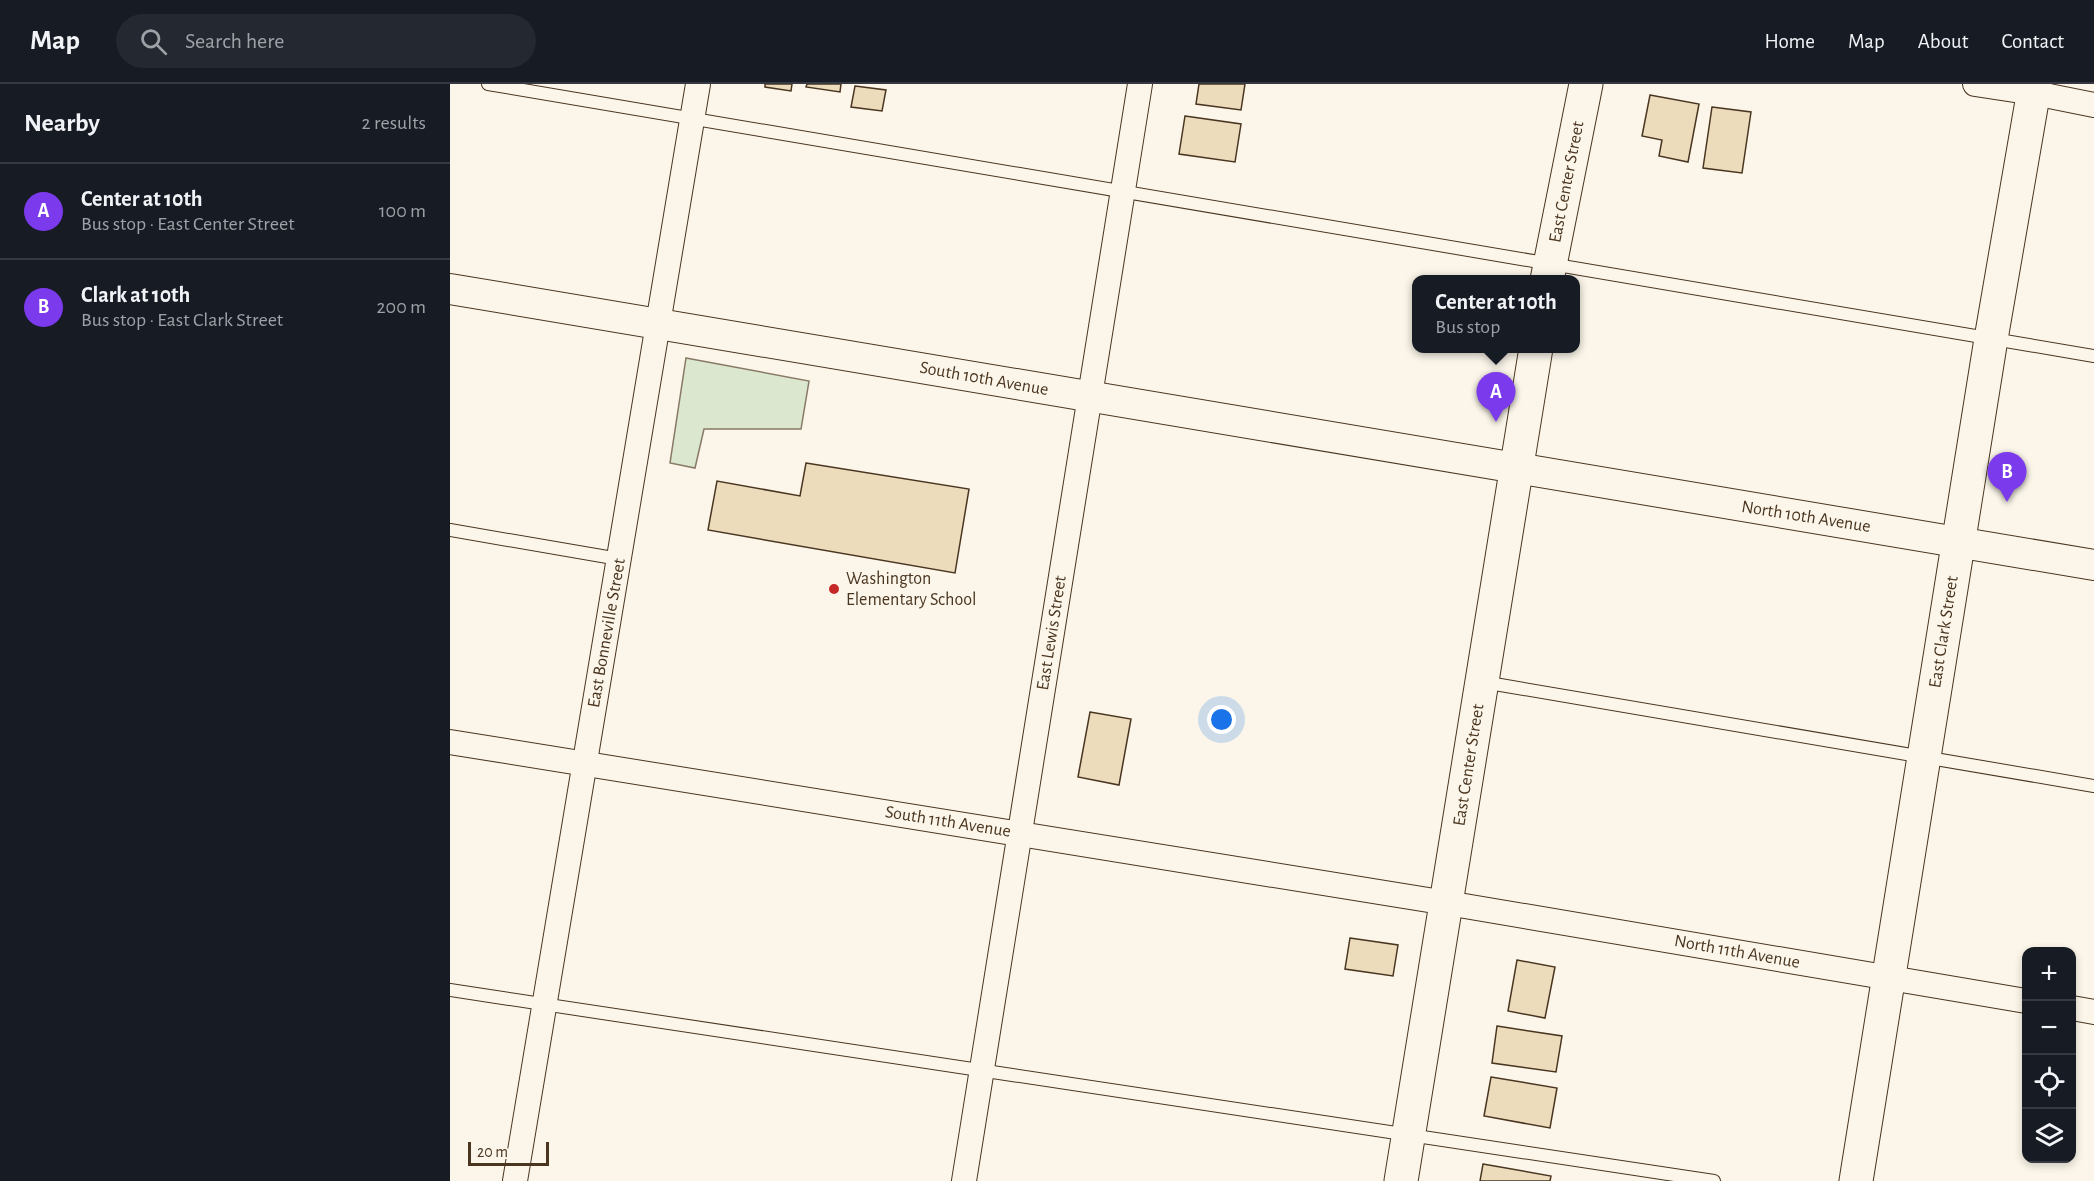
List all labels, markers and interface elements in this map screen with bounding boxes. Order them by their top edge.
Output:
search box [116,14,536,68]
icon: search [137,25,170,58]
text: Map [30,27,80,55]
text: Search here [185,30,284,52]
text: Home [1764,31,1815,52]
text: Map [1848,31,1885,52]
text: About [1918,31,1968,52]
text: Contact [2001,31,2064,52]
text: Nearby [24,110,100,136]
text: 2 results [362,113,426,133]
street label: East Center Street [1546,119,1588,244]
text: Center at 10th [81,188,203,210]
text: A [38,201,50,221]
text: 100 m [379,201,426,221]
text: Bus stop · East Center Street [81,214,295,234]
popup [1412,275,1580,353]
text: Clark at 10th [81,284,190,306]
text: Center at 10th [1435,291,1557,313]
text: B [38,297,49,317]
text: 200 m [376,297,426,317]
text: Bus stop · East Clark Street [81,310,283,330]
text: Bus stop [1435,317,1500,337]
street label: South 10th Avenue [918,359,1050,399]
pin: A [1476,372,1516,422]
pin: B [1988,452,2026,502]
street label: North 10th Avenue [1740,498,1872,536]
street label: East Bonneville Street [585,557,629,709]
place label: Washington Elementary School [846,570,977,609]
street label: East Lewis Street [1034,574,1070,692]
street label: East Clark Street [1926,574,1962,689]
marker: Washington Elementary School [827,582,841,596]
street label: East Center Street [1450,702,1488,827]
your location [1207,705,1236,734]
street label: South 11th Avenue [884,803,1012,841]
street label: North 11th Avenue [1673,932,1801,972]
map controls [2022,947,2076,1163]
button: + [2022,947,2076,1001]
button: − [2022,1001,2076,1055]
button: locate [2022,1055,2076,1109]
button: layers [2022,1109,2076,1163]
scale bar [468,1139,549,1166]
text: 20 m [477,1144,508,1160]

